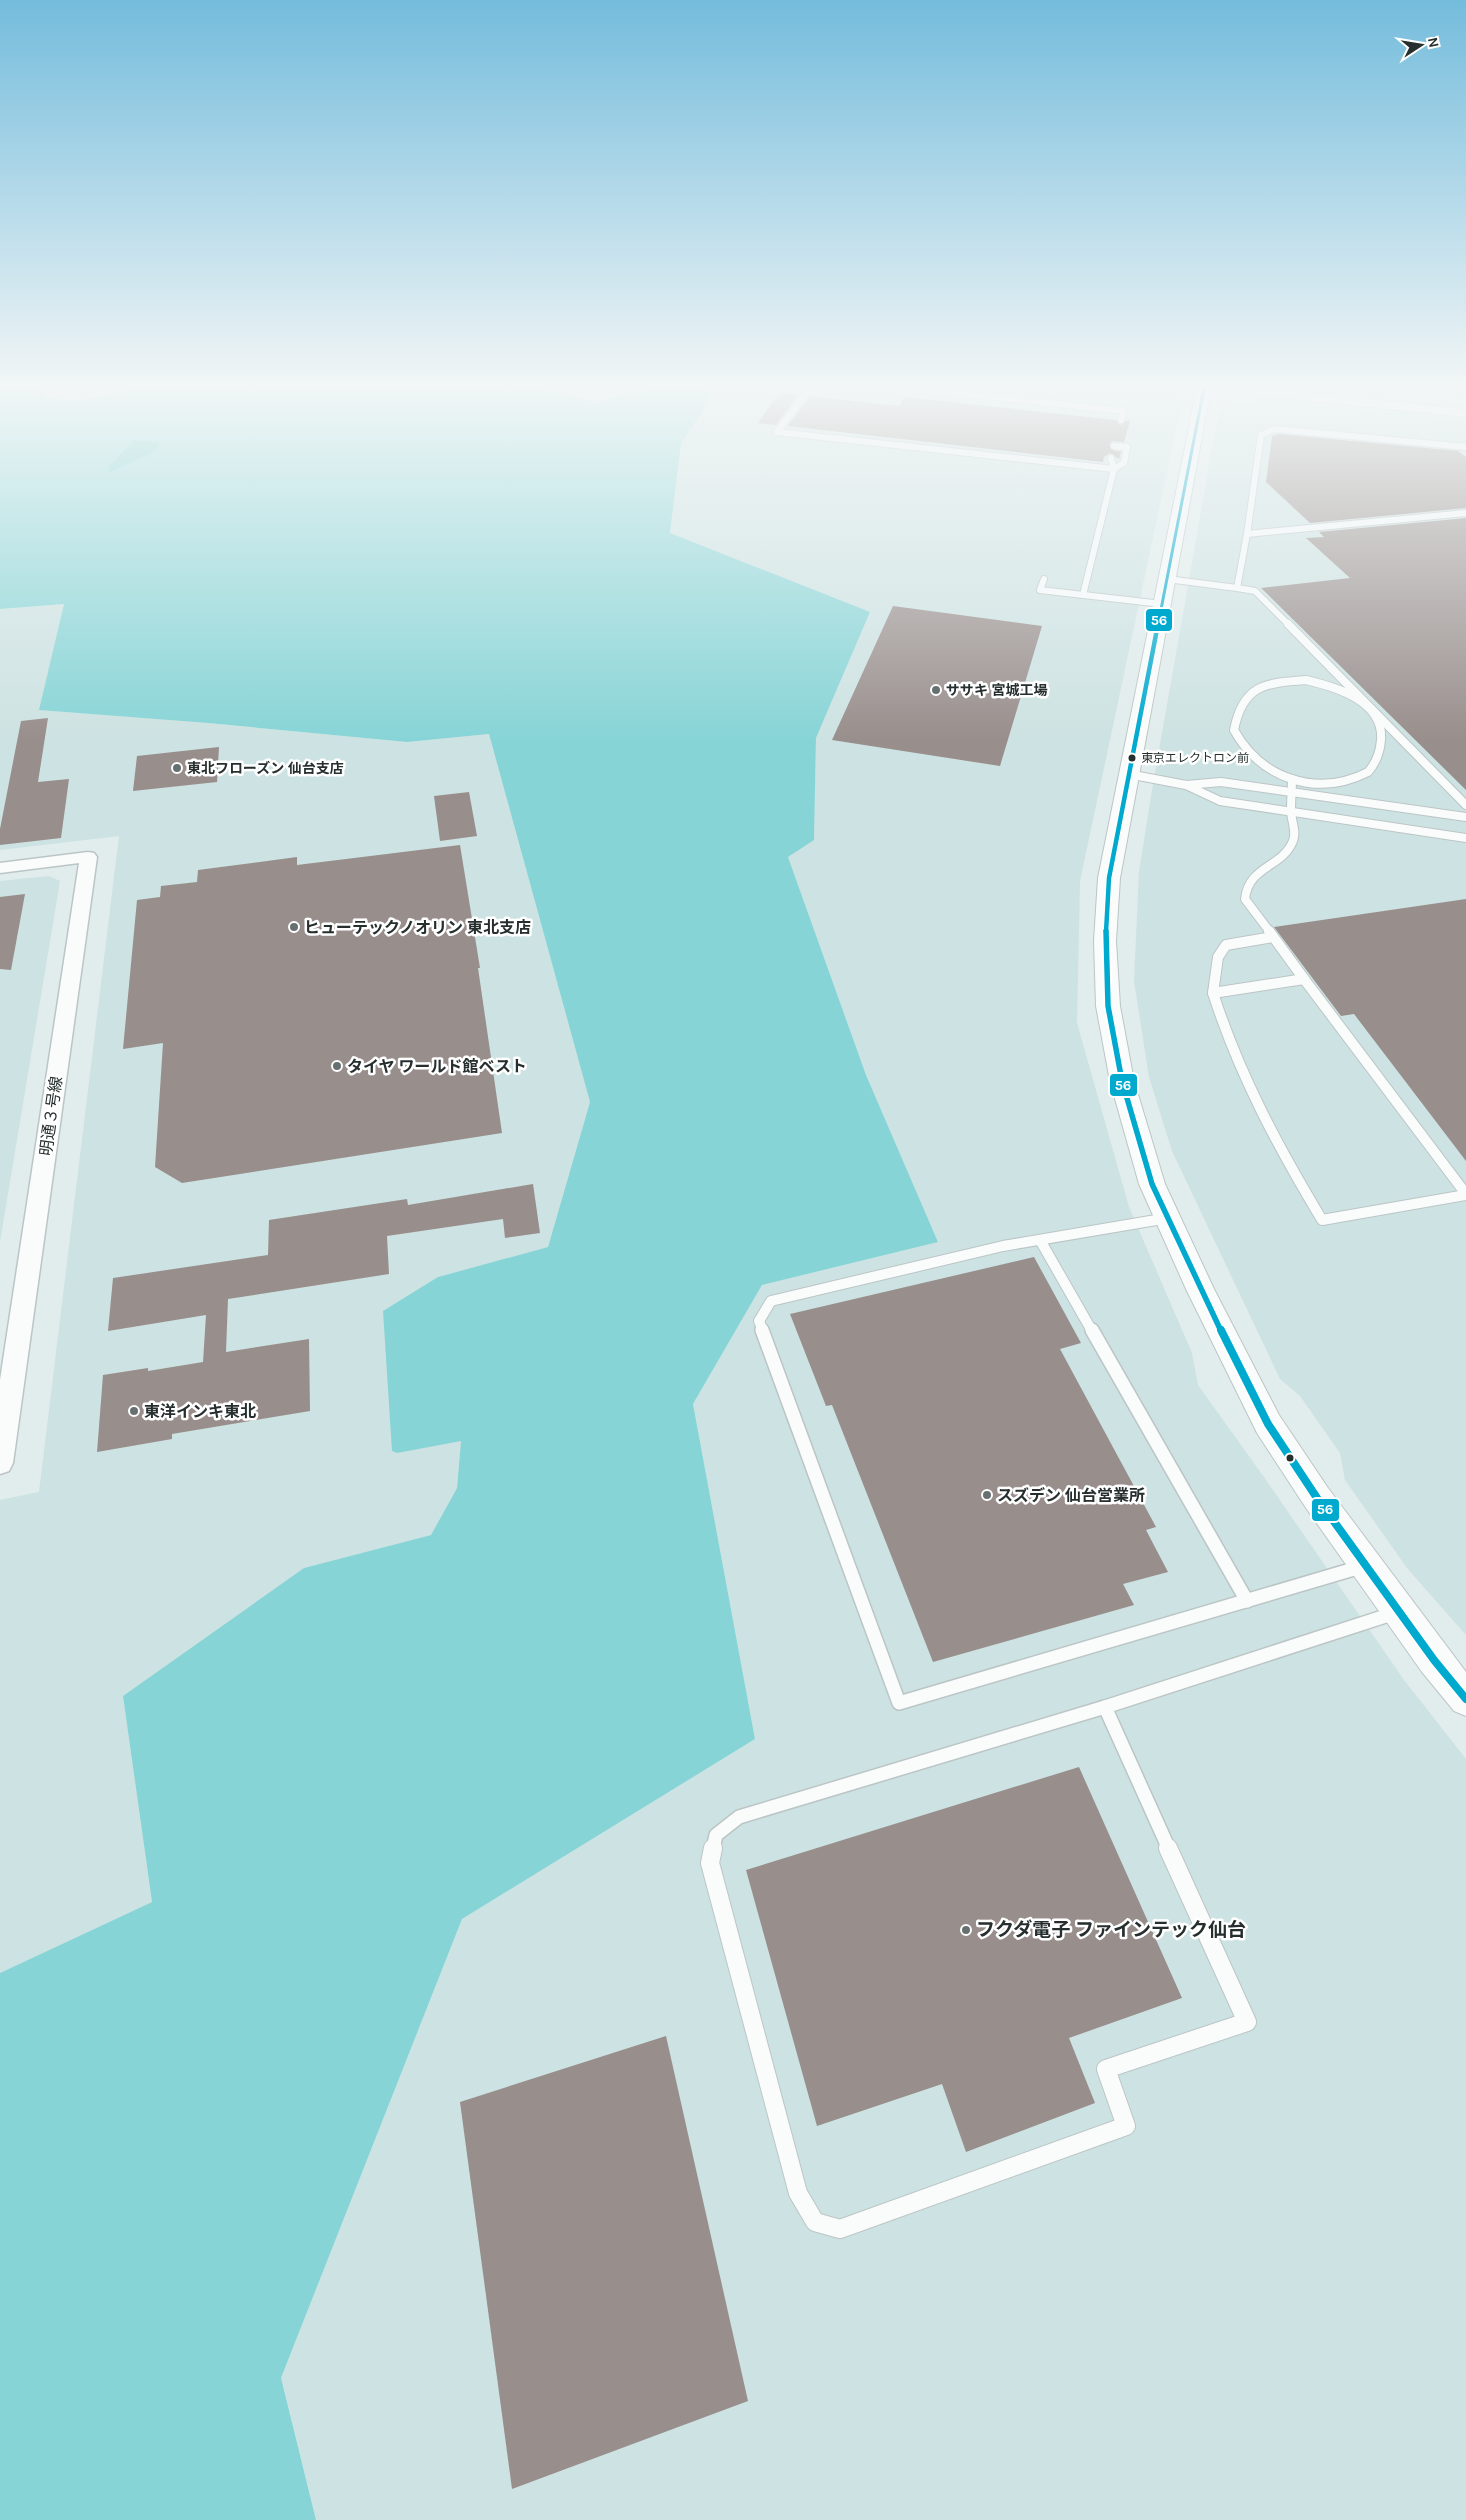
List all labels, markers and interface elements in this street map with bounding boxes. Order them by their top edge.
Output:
north arrow [1396,20,1446,70]
text: N [1424,36,1443,49]
line badge: 56 [1145,608,1173,632]
text: 56 [1151,612,1167,629]
place label: ササキ 宮城工場 [946,682,1048,699]
marker: ササキ 宮城工場 [930,684,942,696]
place label: 東京エレクトロン前 [1141,751,1249,765]
marker: 東京エレクトロン前 [1127,753,1137,763]
place label: 東北フローズン 仙台支店 [187,760,344,777]
marker: 東北フローズン 仙台支店 [171,762,183,774]
place label: ヒューテックノオリン 東北支店 [304,918,531,937]
marker: ヒューテックノオリン 東北支店 [288,921,300,933]
place label: タイヤ ワールド館ベスト [347,1057,527,1076]
marker: タイヤ ワールド館ベスト [331,1060,343,1072]
line badge: 56 [1109,1073,1138,1097]
street label: 明通３号線 [36,1075,66,1157]
text: 56 [1115,1077,1131,1094]
place label: 東洋インキ東北 [144,1402,256,1421]
marker: 東洋インキ東北 [128,1405,140,1417]
unlabelled marker [1285,1453,1295,1463]
place label: スズデン 仙台営業所 [997,1486,1145,1505]
marker: スズデン 仙台営業所 [981,1489,993,1501]
line badge: 56 [1311,1498,1340,1522]
text: 56 [1317,1501,1333,1518]
place label: フクダ電子 ファインテック仙台 [976,1919,1246,1941]
marker: フクダ電子 ファインテック仙台 [960,1924,972,1936]

